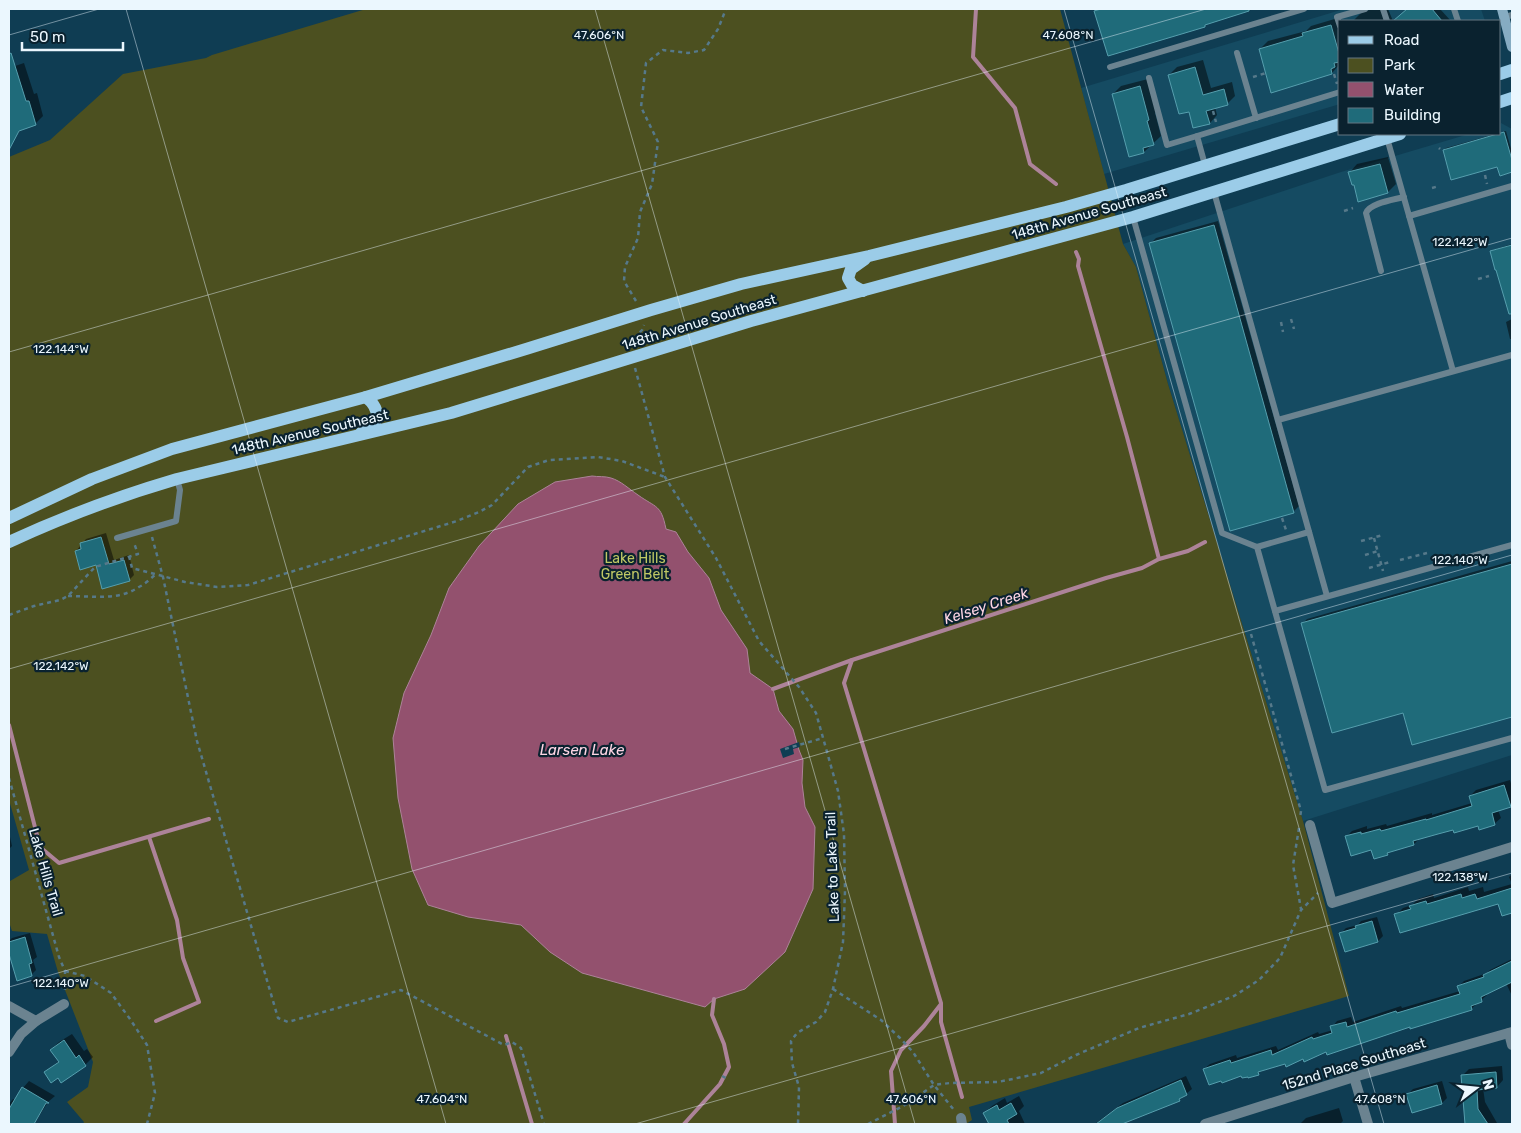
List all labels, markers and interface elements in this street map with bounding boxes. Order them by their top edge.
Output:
scale bar [22,20,124,52]
legend [1338,20,1501,135]
text: 50 m [30,28,65,46]
text: 47.606°N [574,28,624,42]
text: 47.608°N [1043,28,1093,42]
text: Road [1384,31,1420,49]
text: Park [1384,56,1415,74]
text: Water [1384,81,1424,99]
text: Building [1384,106,1441,124]
street label: 148th Avenue Southeast [1010,183,1169,244]
text: 122.142°W [1432,235,1488,249]
street label: 148th Avenue Southeast [620,291,779,354]
text: 122.144°W [33,342,89,356]
street label: 148th Avenue Southeast [230,406,391,459]
park label: Lake Hills Green Belt [601,550,670,583]
text: 122.140°W [1432,553,1488,567]
water label: Kelsey Creek [941,584,1031,628]
text: 122.142°W [33,659,89,673]
water label: Larsen Lake [540,741,625,759]
street label: Lake to Lake Trail [822,811,843,923]
street label: Lake Hills Trail [25,826,66,918]
text: 122.138°W [1432,870,1488,884]
text: 122.140°W [33,976,89,990]
street label: 152nd Place Southeast [1280,1034,1428,1094]
north arrow [1451,1063,1501,1113]
text: N [1478,1077,1498,1092]
text: 47.604°N [417,1092,467,1106]
text: 47.606°N [886,1092,936,1106]
text: 47.608°N [1355,1092,1405,1106]

